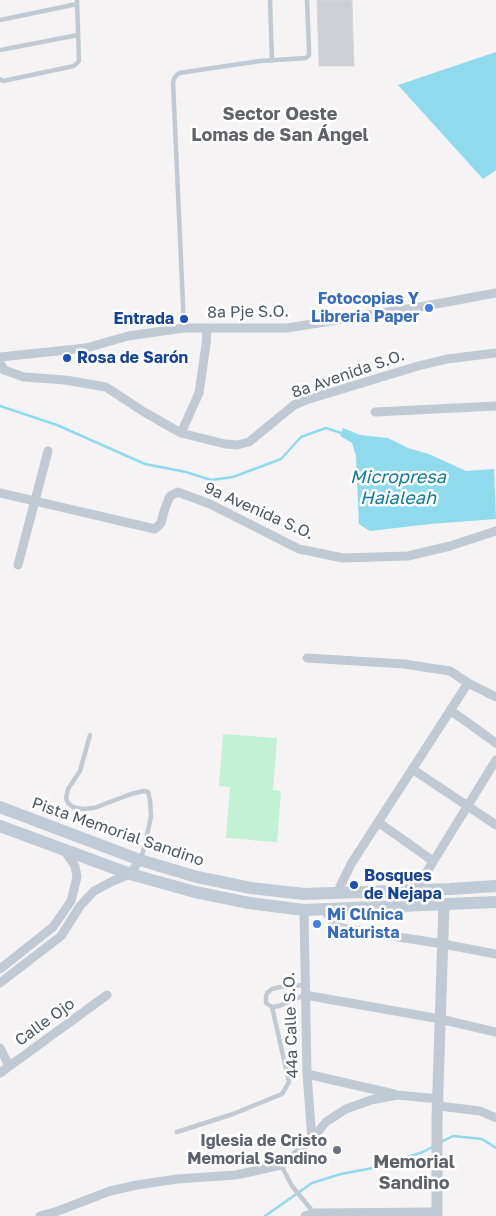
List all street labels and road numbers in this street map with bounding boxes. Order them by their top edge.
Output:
street label: 8a Pje S.O. [207,302,289,322]
street label: 8a Avenida S.O. [289,346,407,402]
street label: 9a Avenida S.O. [201,478,317,544]
street label: Pista Memorial Sandino [29,793,207,871]
street label: 44a Calle S.O. [280,971,302,1079]
street label: Calle Ojo [11,994,79,1050]

